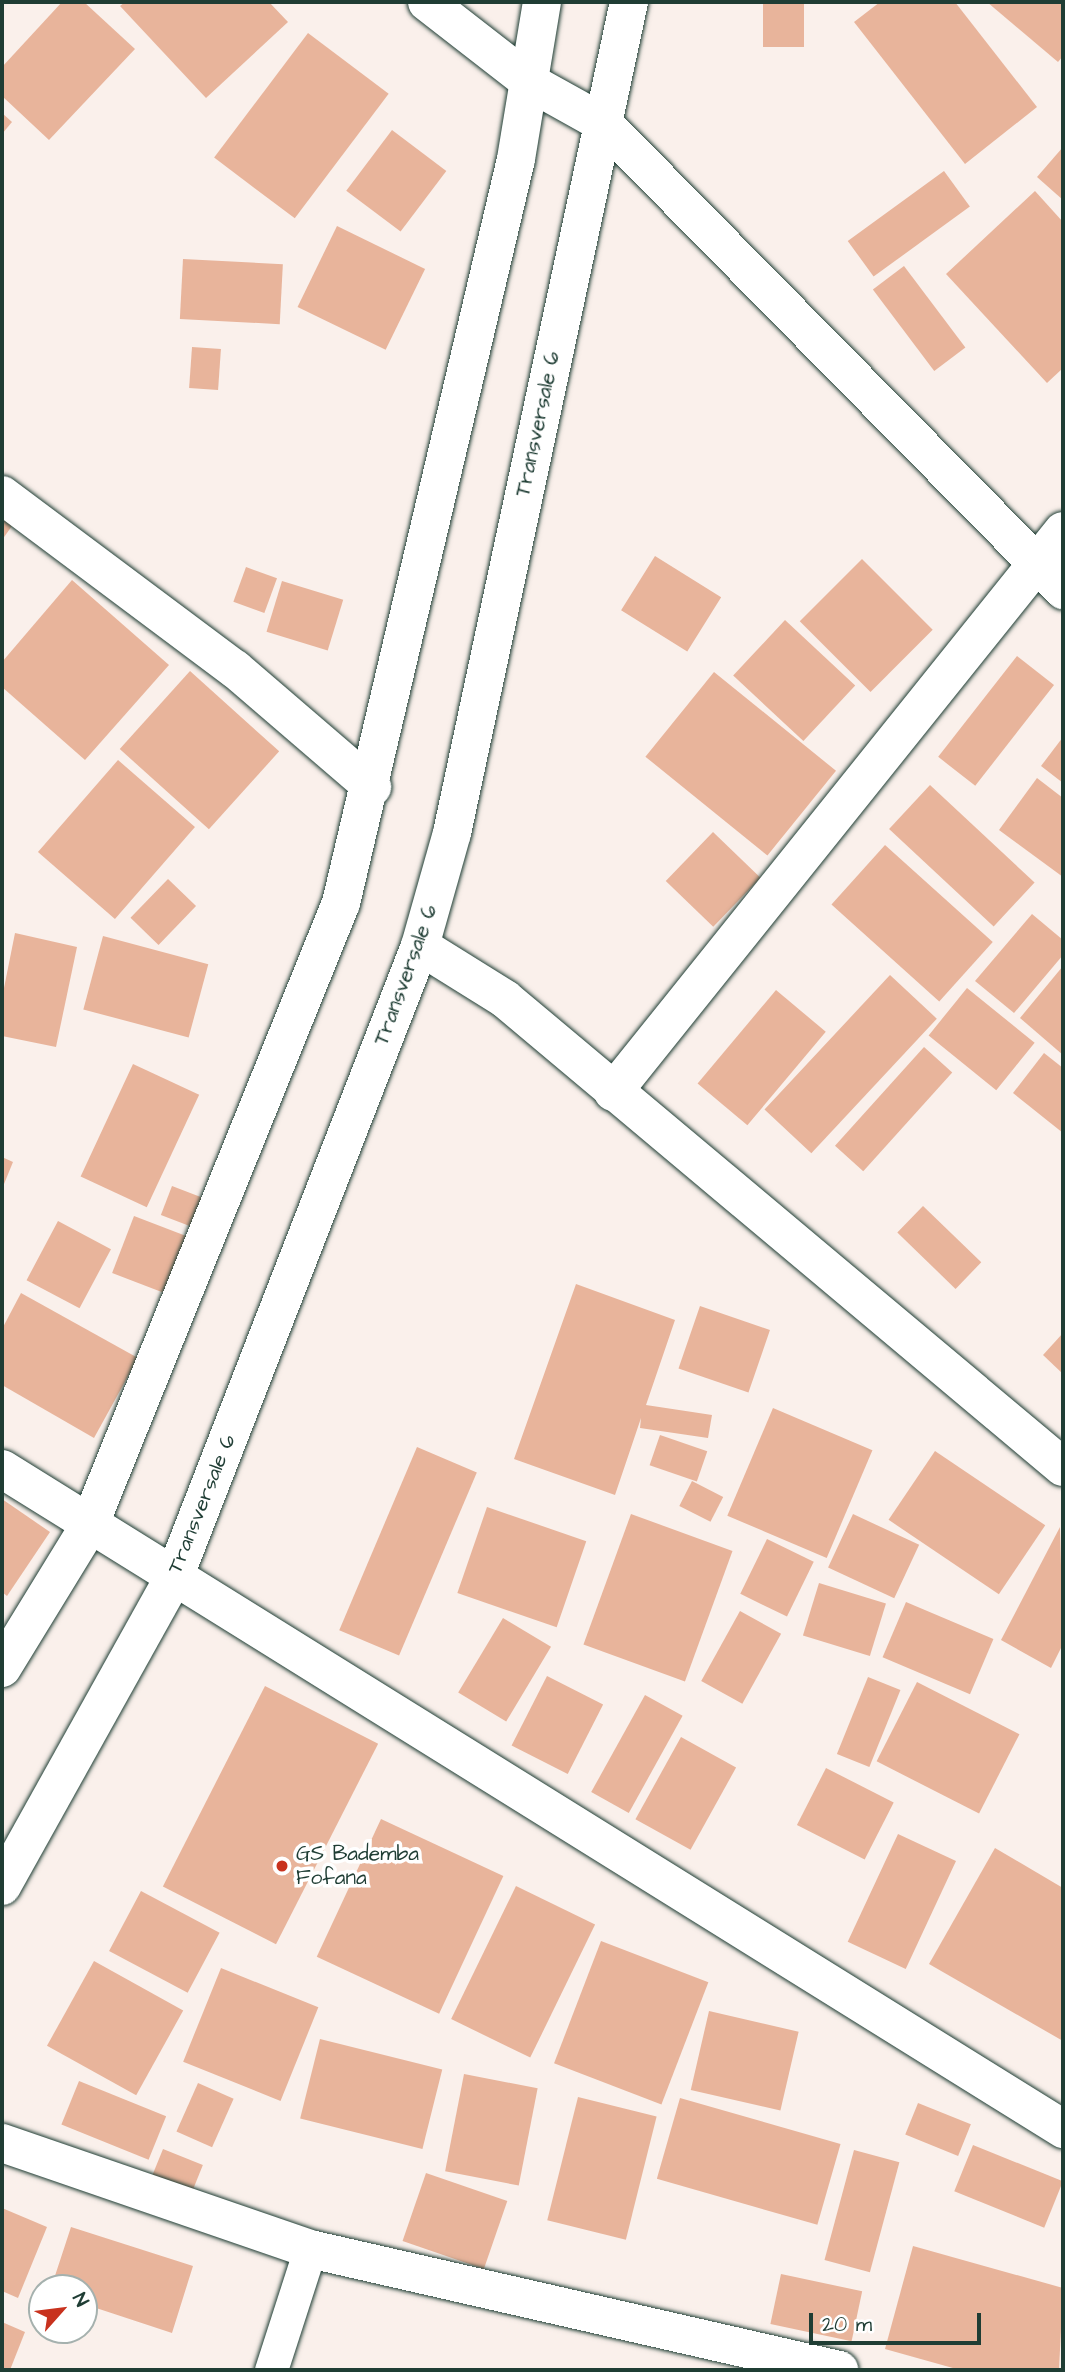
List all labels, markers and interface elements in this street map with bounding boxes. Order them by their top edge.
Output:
street label: Transversale 6 [510,349,566,499]
street label: Transversale 6 [369,901,443,1049]
street label: Transversale 6 [163,1431,241,1577]
place label: GS Bademba Fofana [296,1841,419,1891]
marker: GS Bademba Fofana [274,1858,290,1874]
north arrow [28,2274,98,2344]
text: N [65,2288,95,2311]
scale bar [813,2298,984,2342]
text: 20 m [822,2310,872,2339]

